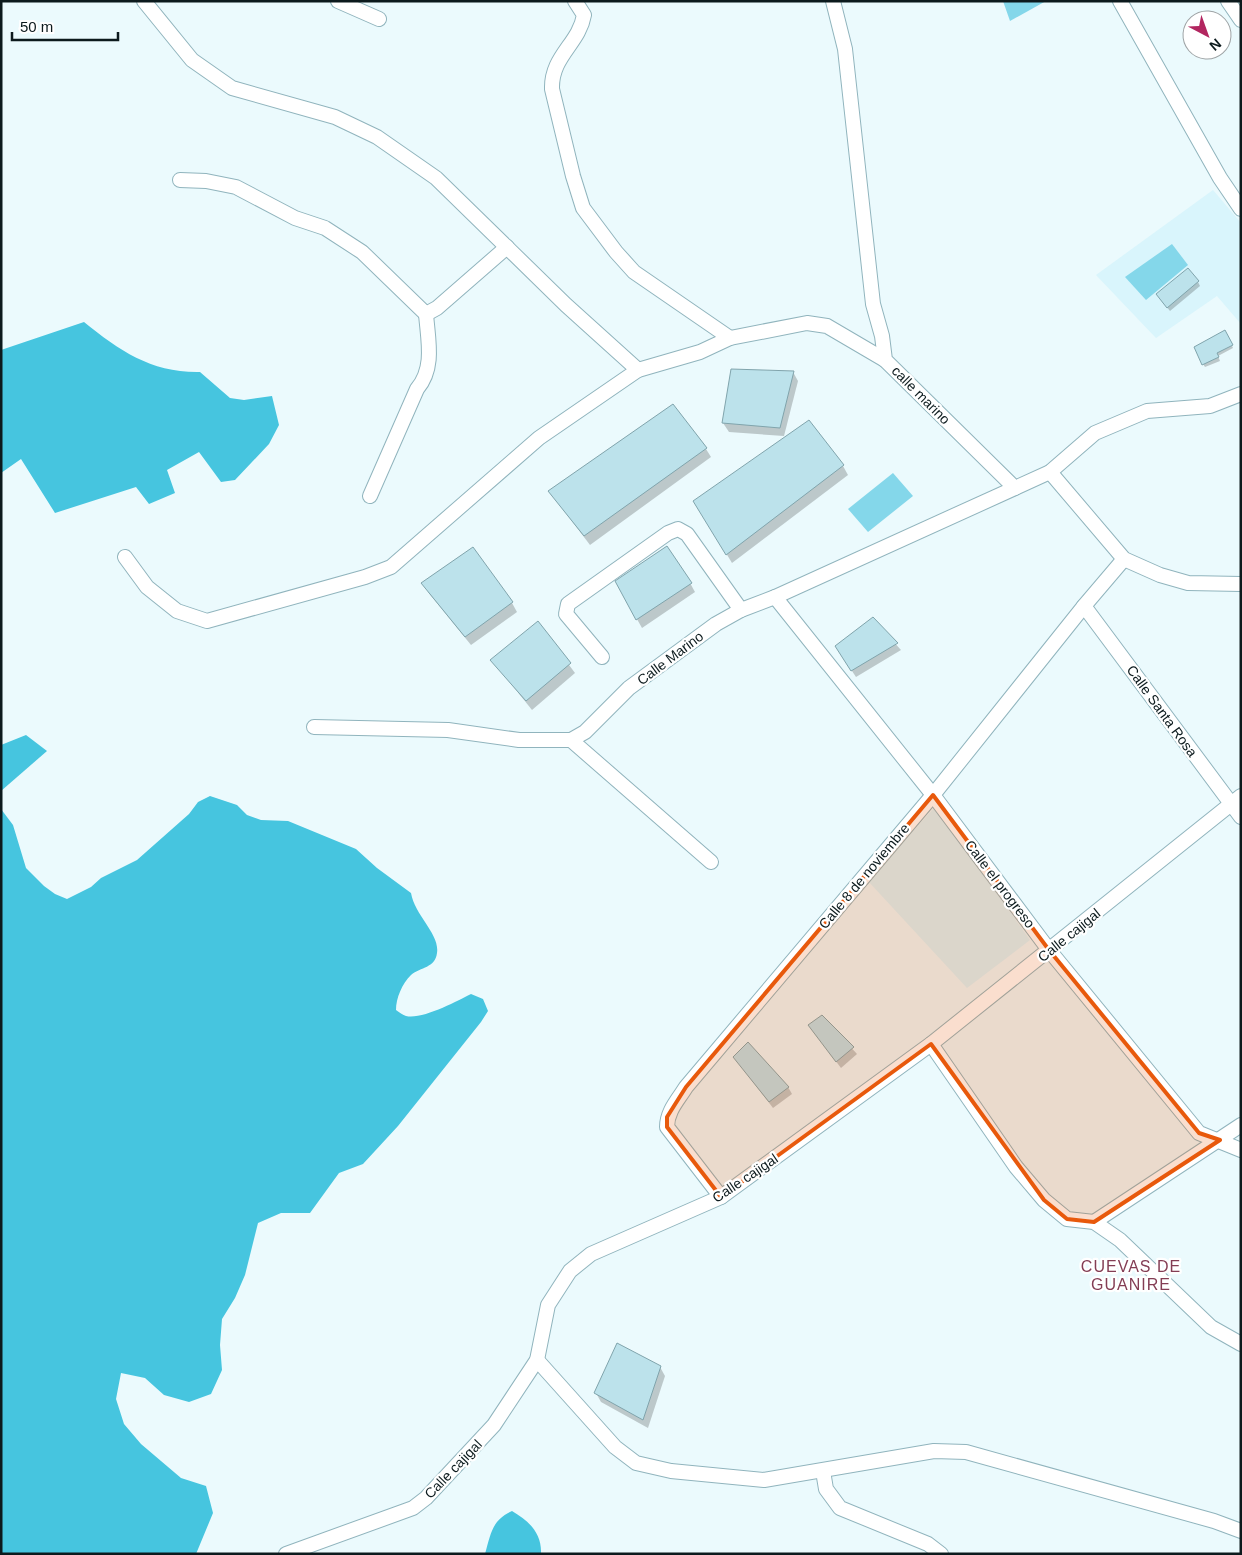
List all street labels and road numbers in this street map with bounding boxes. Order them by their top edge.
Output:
street label: calle marino [889,363,953,427]
street label: Calle Marino [634,628,706,688]
street label: Calle Santa Rosa [1124,662,1201,760]
street label: Calle 8 de noviembre [815,820,913,932]
street label: Calle el progreso [962,837,1038,931]
street label: Calle cajigal [1035,905,1103,965]
street label: Calle cajigal [709,1150,781,1206]
street label: Calle cajigal [421,1436,485,1502]

